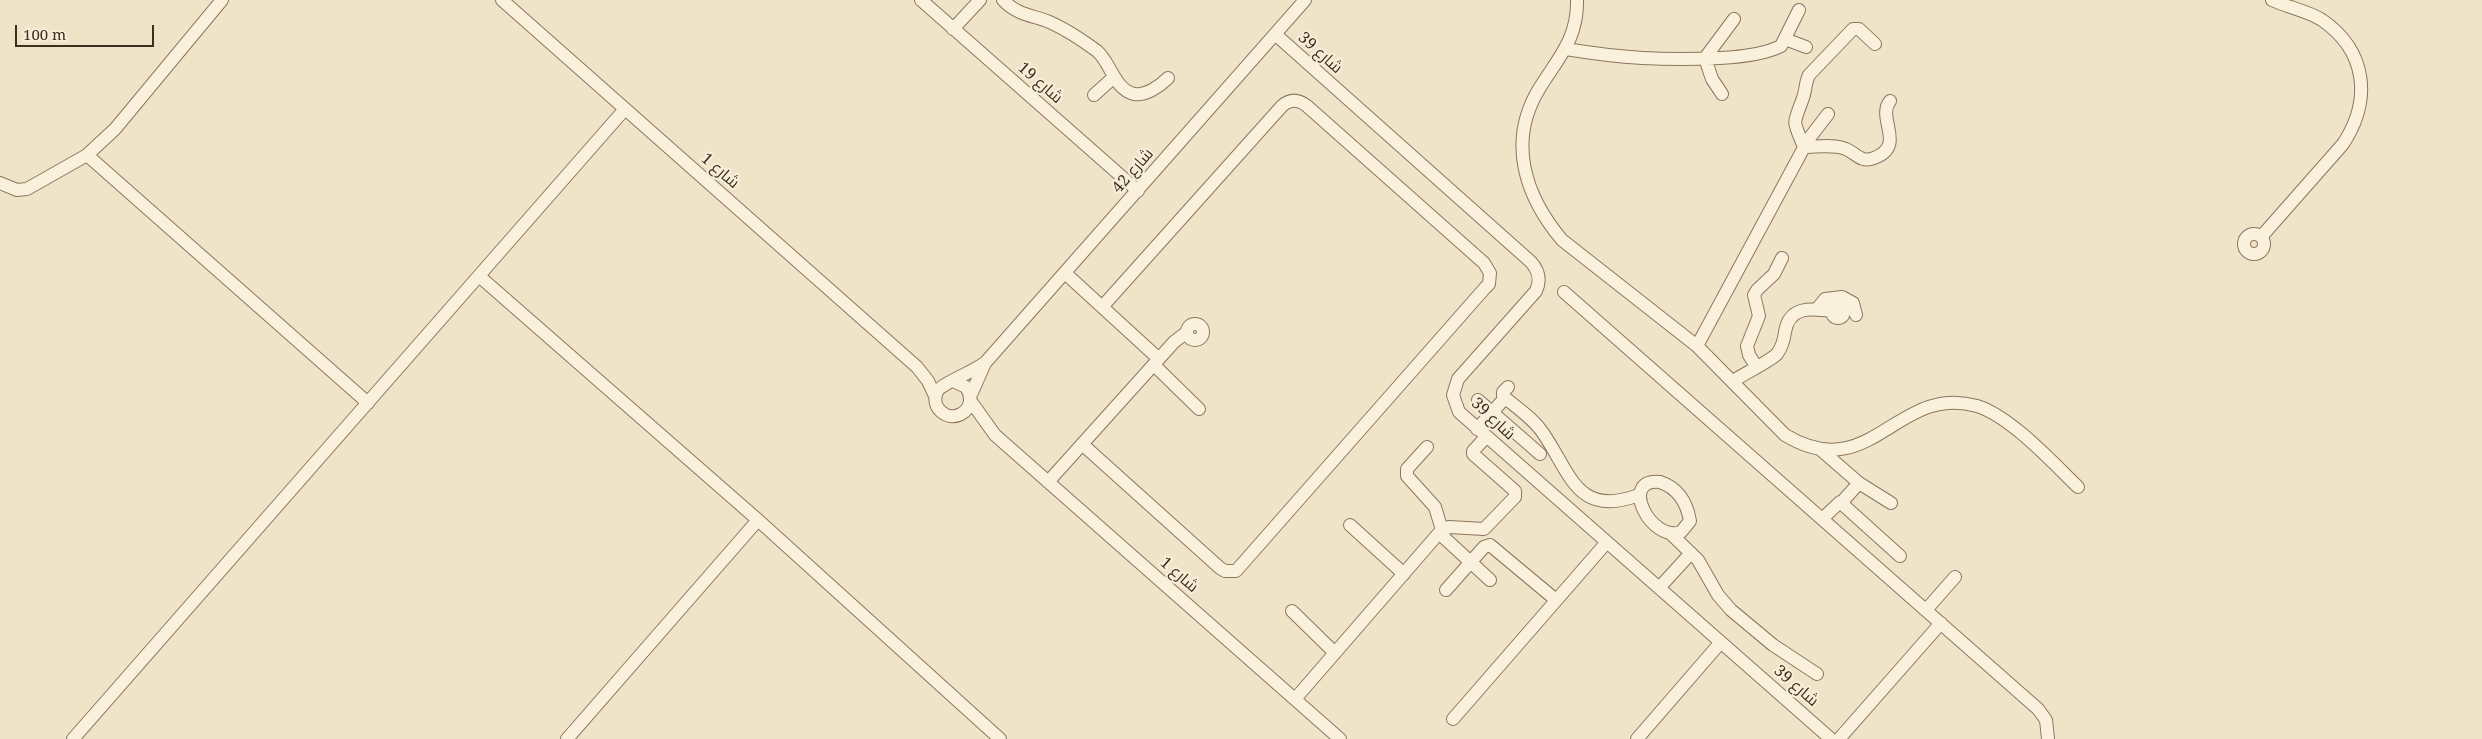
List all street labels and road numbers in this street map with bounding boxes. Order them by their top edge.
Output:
street label: شارع 39 [1294,28,1346,78]
street label: شارع 19 [1014,58,1066,108]
street label: شارع 42 [1108,145,1158,197]
street label: شارع 1 [697,149,743,193]
street label: شارع 39 [1467,394,1519,444]
street label: شارع 1 [1156,553,1202,597]
street label: شارع 39 [1770,661,1822,711]

